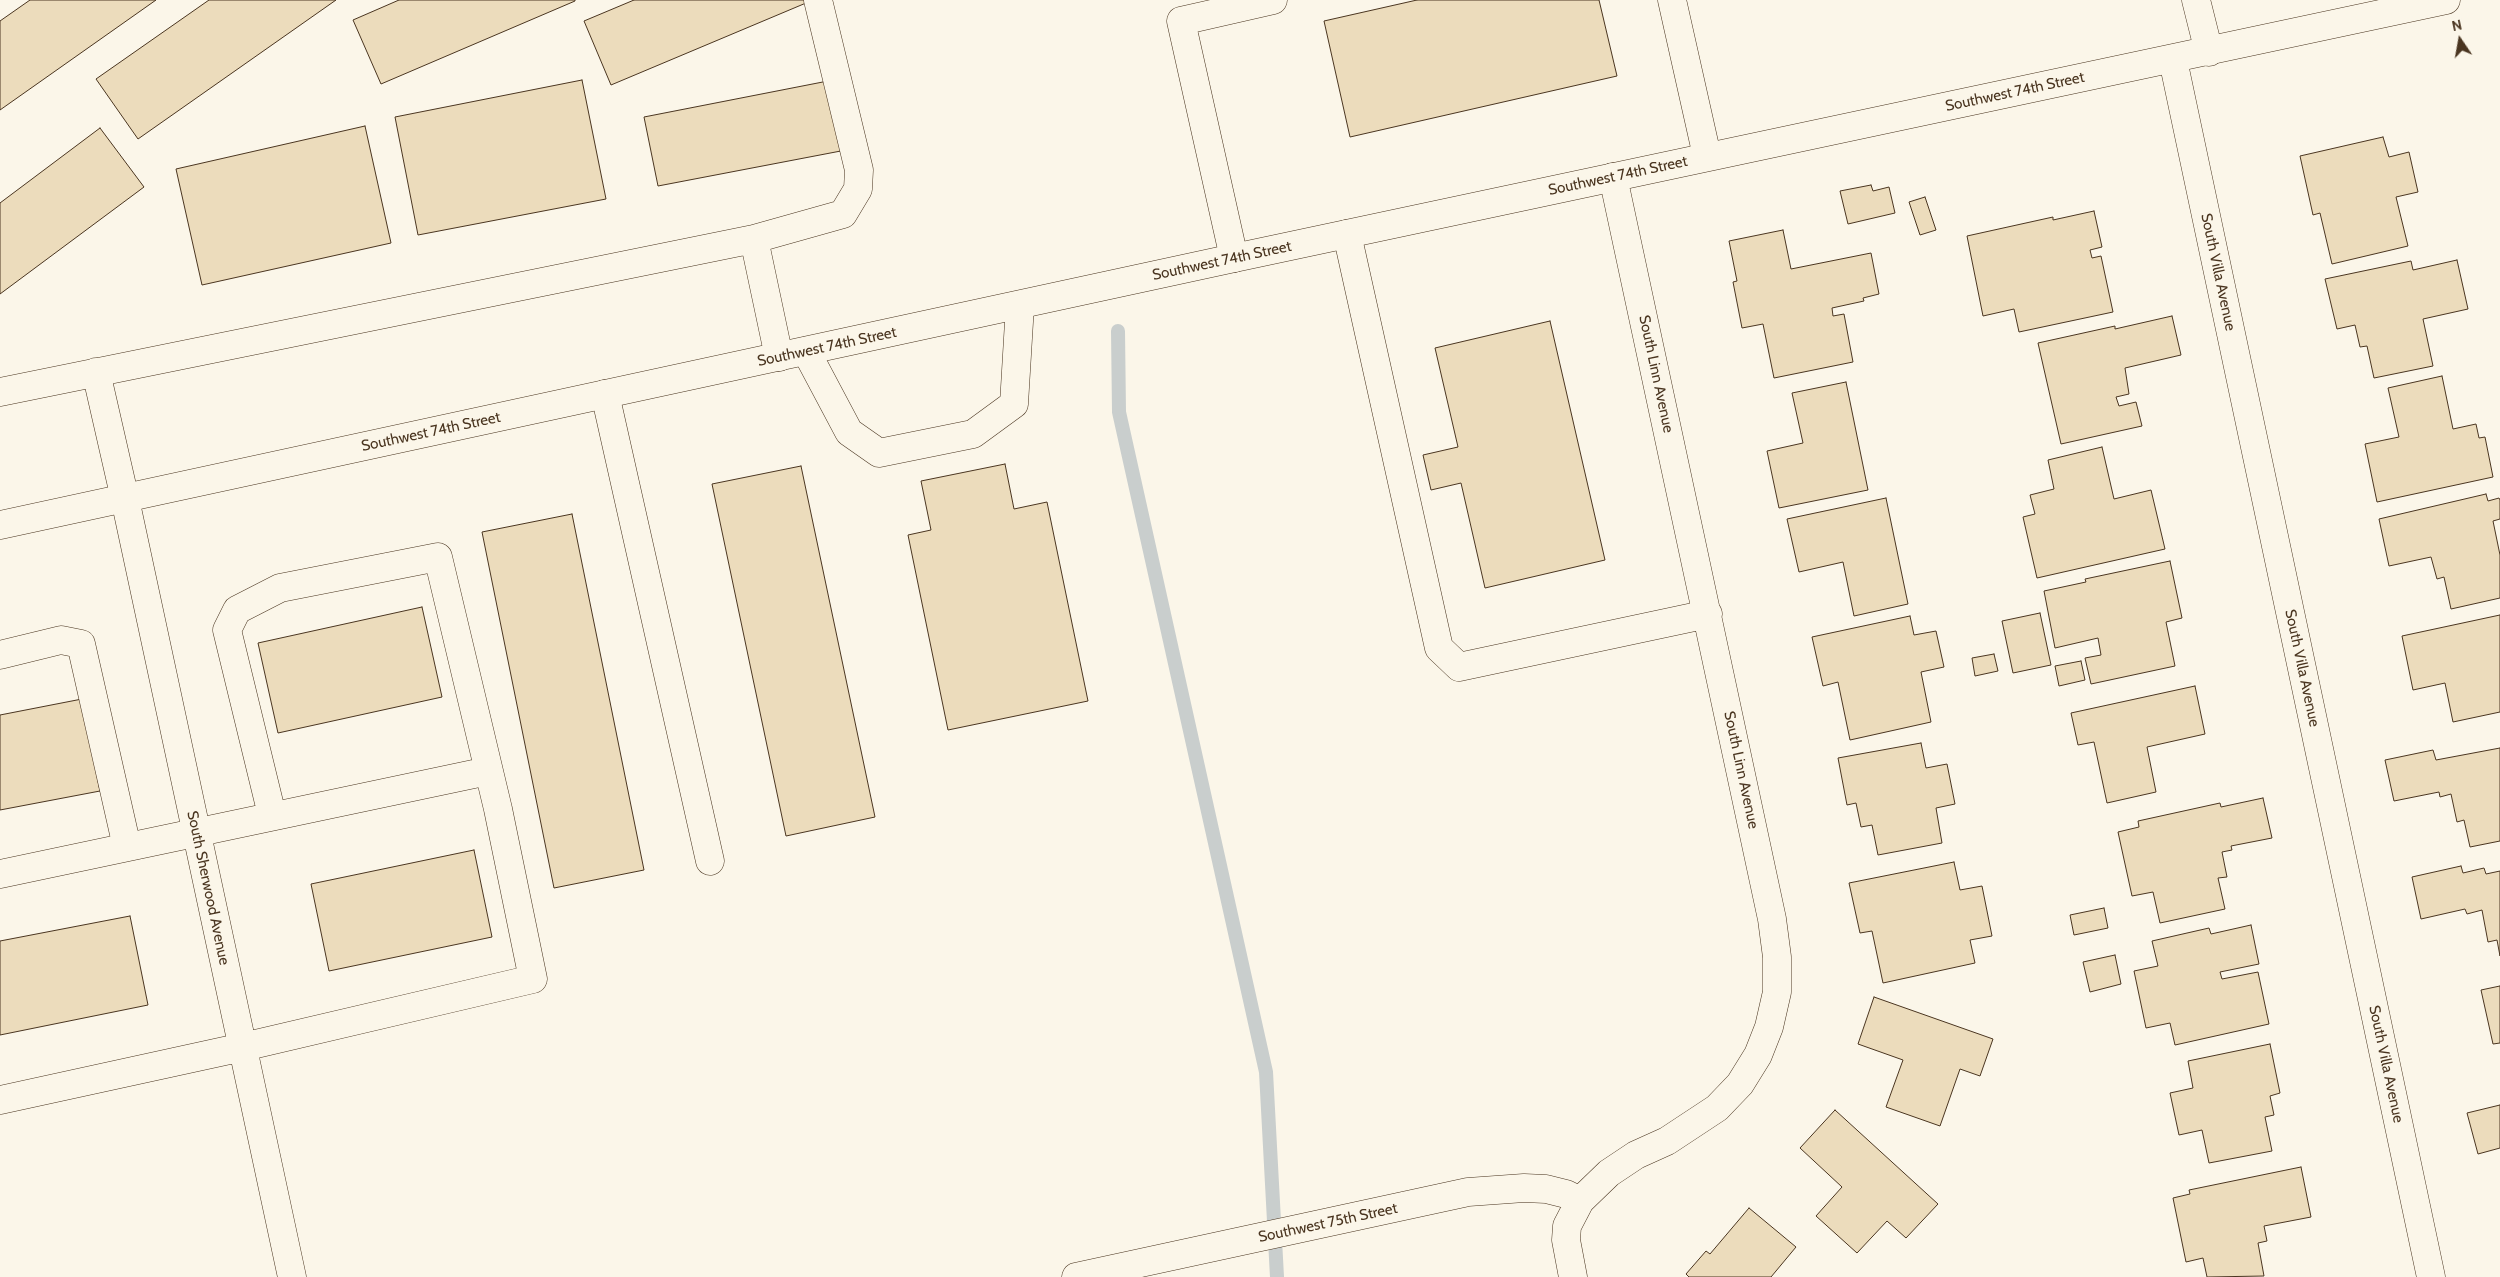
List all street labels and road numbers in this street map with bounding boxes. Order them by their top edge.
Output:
street label: Southwest 74th Street [1944,68,2086,116]
street label: Southwest 74th Street [1547,152,1689,200]
street label: South Villa Avenue [2197,212,2239,332]
street label: Southwest 74th Street [1151,237,1293,285]
street label: South Linn Avenue [1635,314,1677,434]
street label: Southwest 74th Street [756,323,898,371]
street label: Southwest 74th Street [360,408,502,456]
street label: South Villa Avenue [2281,608,2323,728]
street label: South Linn Avenue [1720,710,1762,830]
street label: South Sherwood Avenue [183,809,233,967]
street label: South Villa Avenue [2365,1004,2407,1124]
street label: Southwest 75th Street [1257,1199,1399,1247]

